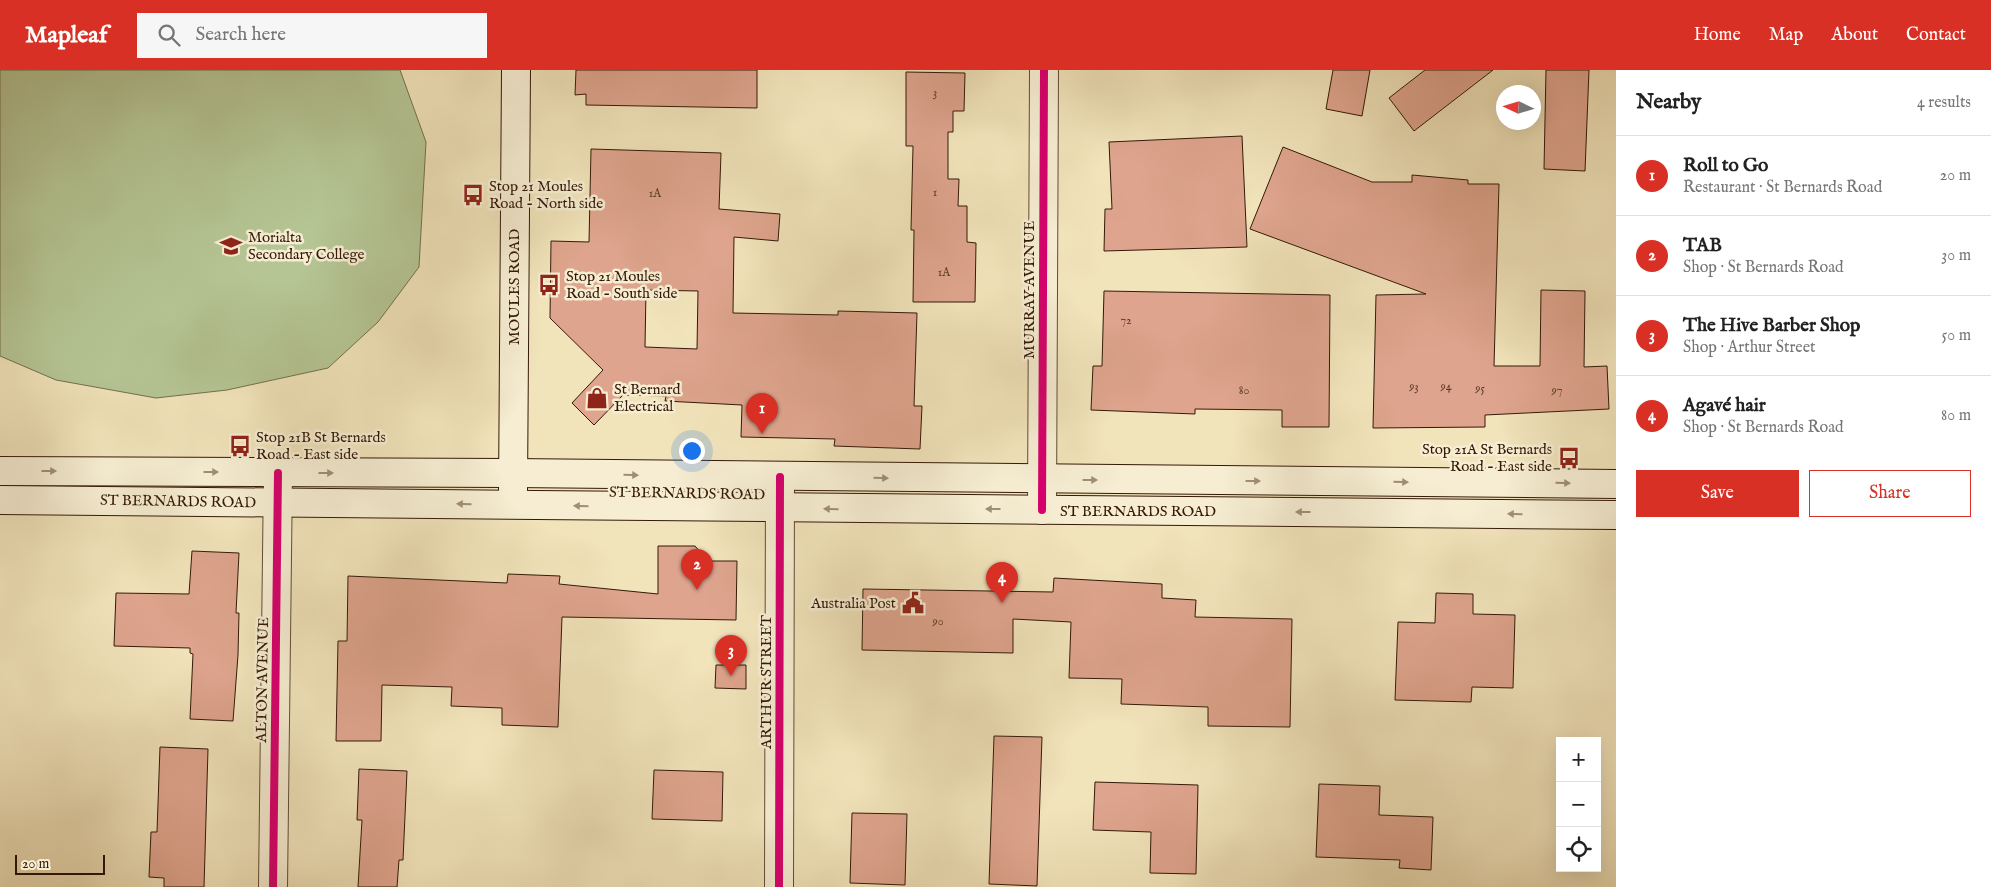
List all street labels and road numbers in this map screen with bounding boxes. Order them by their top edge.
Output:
street label: MURRAY AVENUE [1020,221,1039,359]
street label: MOULES ROAD [505,229,524,345]
street label: ST BERNARDS ROAD [609,483,765,504]
street label: ST BERNARDS ROAD [100,491,256,512]
street label: ST BERNARDS ROAD [1060,502,1216,521]
street label: ARTHUR STREET [757,615,776,750]
street label: ALTON AVENUE [252,617,273,744]

